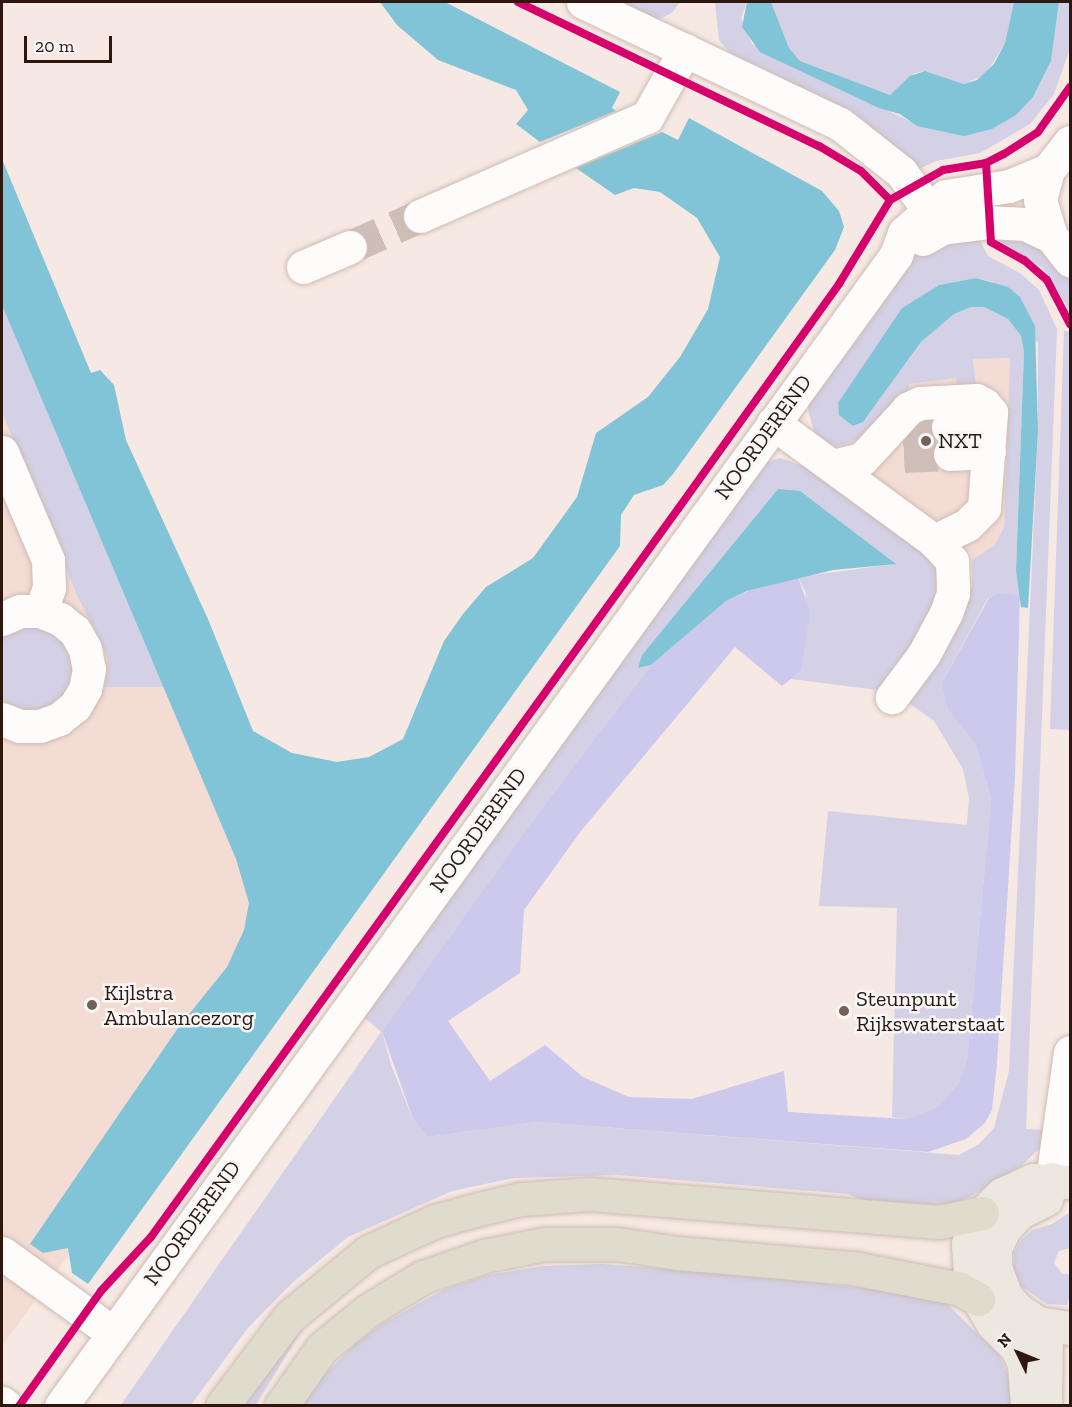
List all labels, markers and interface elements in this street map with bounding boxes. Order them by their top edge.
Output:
scale bar [27,24,116,62]
text: 20 m [35,35,74,57]
street label: NOORDEREND [709,369,817,505]
place label: NXT [938,428,982,454]
marker: NXT [919,434,933,448]
street label: NOORDEREND [424,762,532,898]
place label: Kijlstra Ambulancezorg [104,979,254,1030]
place label: Steunpunt Rijkswaterstaat [856,985,1005,1036]
marker: Kijlstra Ambulancezorg [85,998,99,1012]
marker: Steunpunt Rijkswaterstaat [837,1004,851,1018]
street label: NOORDEREND [138,1155,246,1291]
north arrow [988,1323,1048,1383]
text: N [993,1329,1016,1351]

